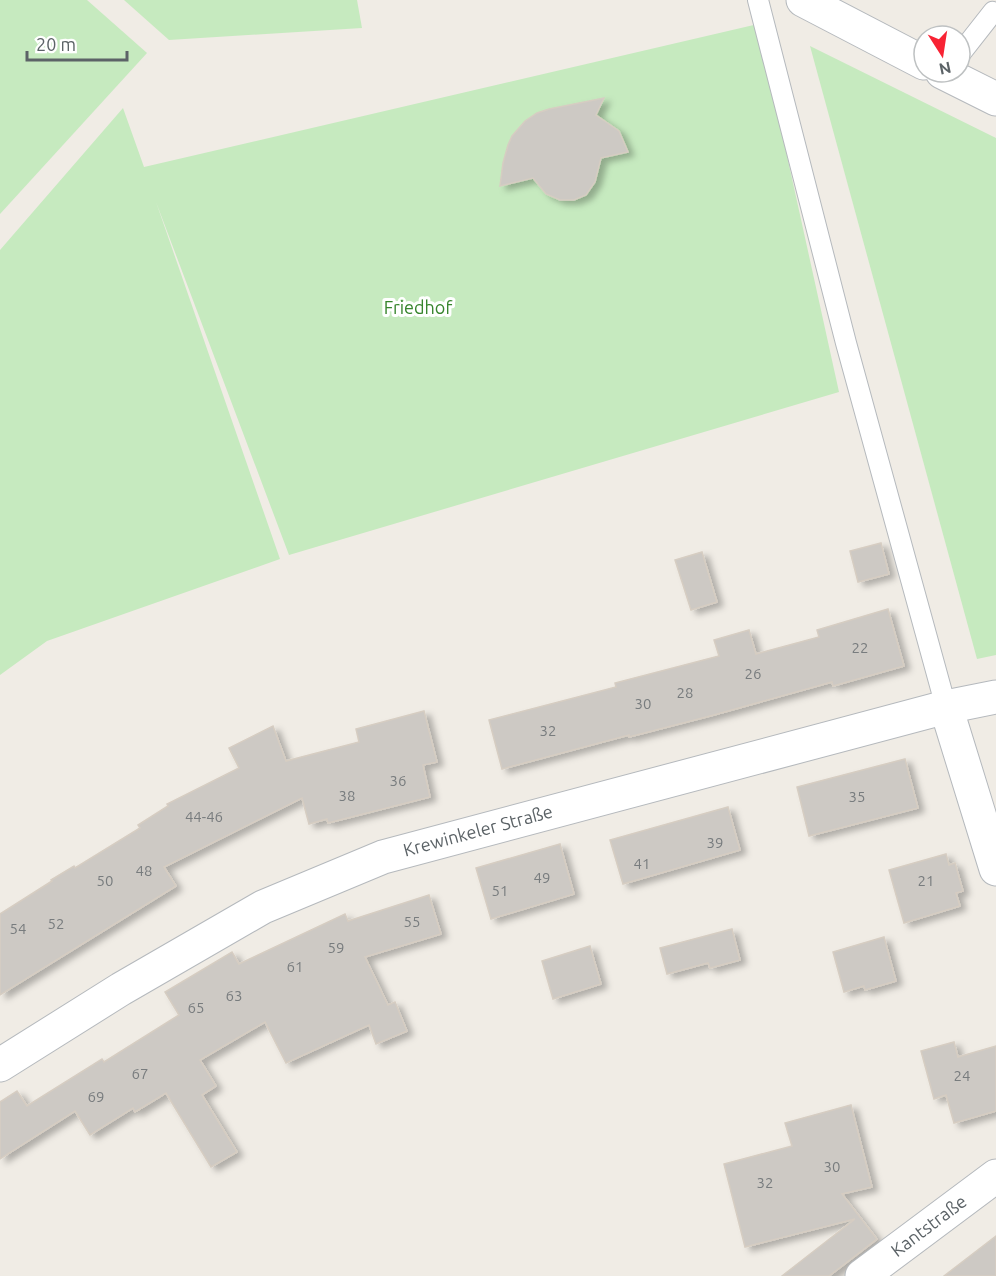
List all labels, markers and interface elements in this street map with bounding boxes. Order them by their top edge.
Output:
scale bar [27,24,128,62]
north arrow [912,24,972,84]
text: 20 m [36,34,76,54]
text: N [937,59,953,79]
park label: Friedhof [384,297,452,317]
house number: 22 [852,639,868,656]
house number: 26 [745,665,761,682]
house number: 28 [677,684,693,701]
house number: 30 [635,695,651,712]
house number: 32 [540,722,556,739]
house number: 36 [390,772,406,789]
house number: 38 [339,787,355,804]
house number: 35 [849,788,865,805]
street label: Krewinkeler Straße [401,800,555,860]
house number: 44-46 [185,808,223,825]
house number: 39 [707,834,723,851]
house number: 41 [634,855,650,872]
house number: 48 [136,862,152,879]
house number: 49 [534,869,550,886]
house number: 50 [97,872,113,889]
house number: 21 [918,872,934,889]
house number: 51 [492,882,508,899]
house number: 55 [404,913,420,930]
house number: 52 [48,915,64,932]
house number: 54 [10,920,26,937]
house number: 59 [328,939,344,956]
house number: 61 [287,958,303,975]
house number: 63 [226,987,242,1004]
house number: 65 [188,999,204,1016]
house number: 67 [132,1065,148,1082]
house number: 24 [954,1067,970,1084]
house number: 69 [88,1088,104,1105]
house number: 30 [824,1158,840,1175]
house number: 32 [757,1174,773,1191]
street label: Kantstraße [887,1190,970,1260]

